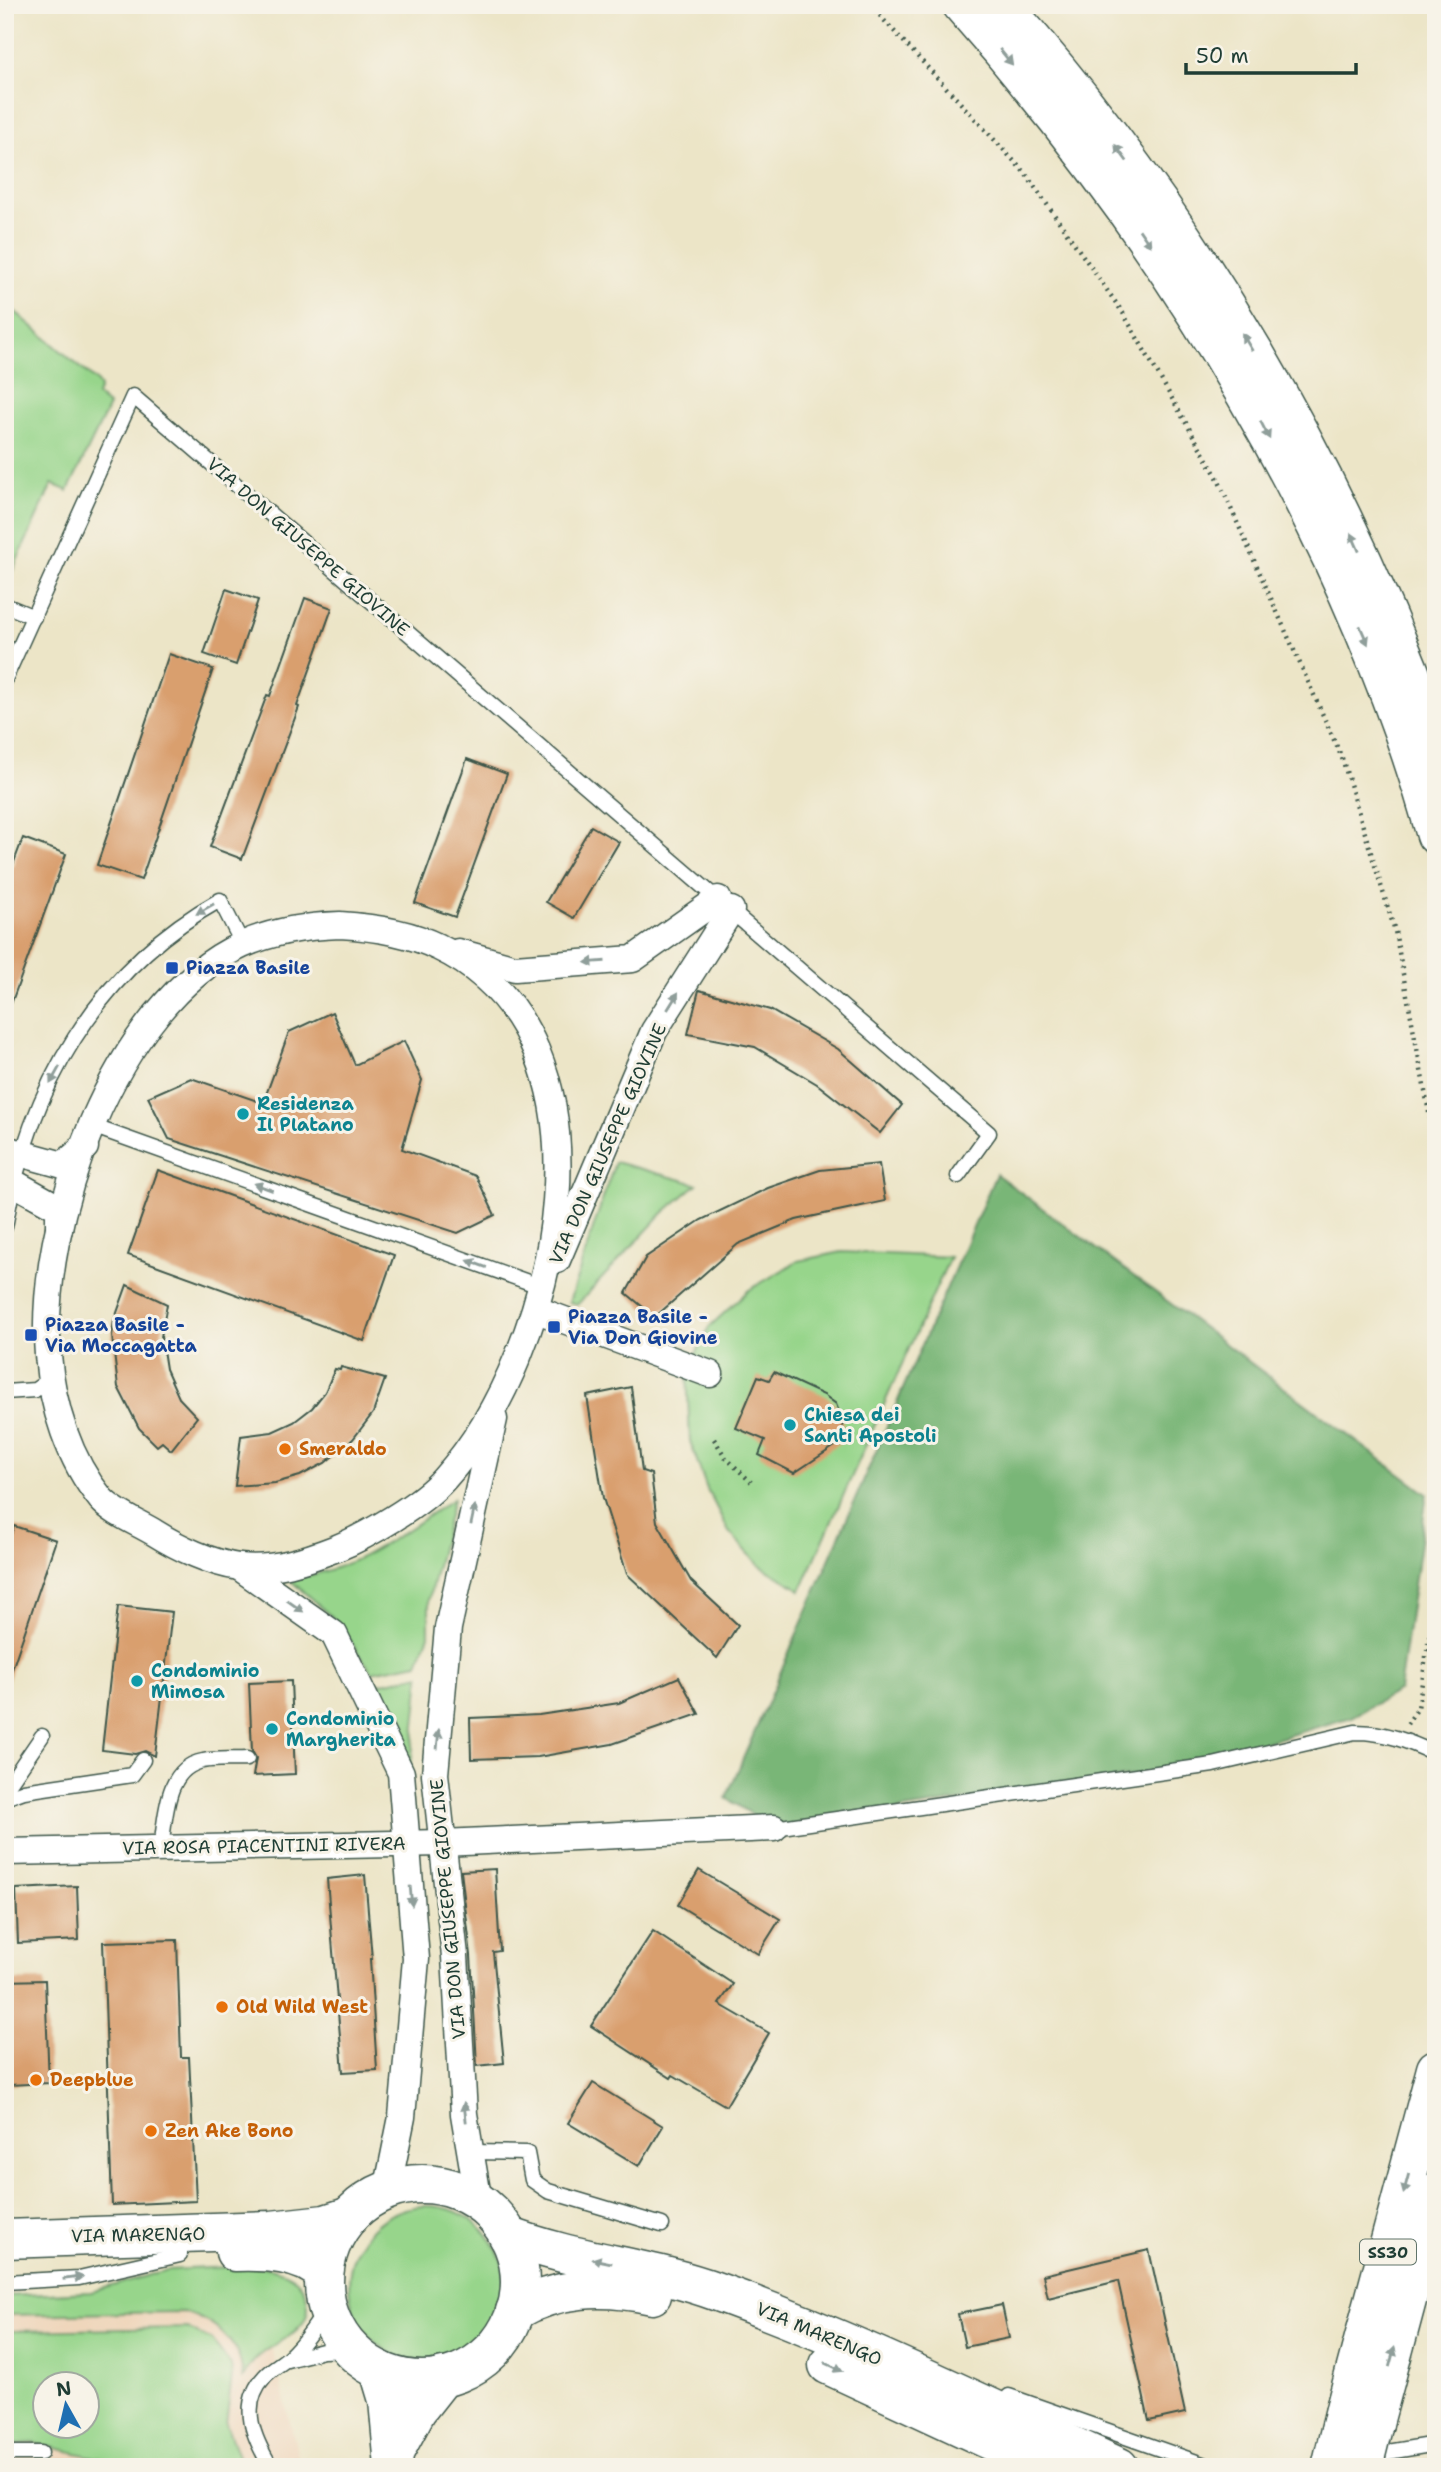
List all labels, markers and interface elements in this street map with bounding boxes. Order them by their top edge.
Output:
scale bar [1186,32,1355,76]
text: 50 m [1196,42,1249,70]
one-way arrow [999,48,1014,66]
one-way arrow [1114,144,1128,162]
one-way arrow [1138,229,1152,247]
one-way arrow [1241,332,1253,351]
one-way arrow [1260,420,1271,440]
street label: VIA DON GIUSEPPE GIOVINE [202,452,414,642]
one-way arrow [1349,532,1361,552]
one-way arrow [1358,625,1370,645]
one-way arrow [195,903,214,915]
place label: Piazza Basile [186,956,311,980]
one-way arrow [584,957,606,968]
marker: Piazza Basile [164,960,180,976]
one-way arrow [666,992,679,1011]
street label: VIA DON GIUSEPPE GIOVINE [544,1020,672,1268]
one-way arrow [49,1065,60,1085]
place label: Residenza Il Platano [257,1092,355,1137]
marker: Residenza Il Platano [235,1106,251,1122]
one-way arrow [253,1181,274,1192]
one-way arrow [467,1258,488,1269]
place label: Piazza Basile - Via Don Giovine [568,1305,718,1350]
place label: Piazza Basile - Via Moccagatta [45,1313,197,1358]
marker: Piazza Basile - Via Don Giovine [546,1319,562,1335]
marker: Piazza Basile - Via Moccagatta [23,1327,39,1343]
place label: Chiesa dei Santi Apostoli [804,1403,937,1448]
marker: Chiesa dei Santi Apostoli [782,1417,798,1433]
place label: Smeraldo [299,1437,387,1461]
marker: Smeraldo [277,1441,293,1457]
one-way arrow [468,1504,479,1526]
one-way arrow [286,1599,304,1613]
place label: Condominio Mimosa [151,1659,260,1704]
marker: Condominio Mimosa [129,1673,145,1689]
place label: Condominio Margherita [286,1707,397,1752]
marker: Condominio Margherita [264,1721,280,1737]
one-way arrow [433,1728,444,1750]
street label: VIA DON GIUSEPPE GIOVINE [425,1778,471,2040]
street label: VIA ROSA PIACENTINI RIVERA [122,1832,406,1860]
one-way arrow [406,1885,417,1907]
place label: Old Wild West [236,1995,368,2019]
marker: Old Wild West [214,1999,230,2015]
place label: Deepblue [50,2068,134,2092]
marker: Deepblue [28,2072,44,2088]
one-way arrow [459,2101,470,2123]
place label: Zen Ake Bono [165,2119,293,2143]
marker: Zen Ake Bono [143,2123,159,2139]
one-way arrow [1401,2174,1411,2195]
street label: VIA MARENGO [71,2222,205,2248]
road number: SS30 [1360,2240,1416,2264]
one-way arrow [591,2255,613,2266]
one-way arrow [62,2272,84,2283]
street label: VIA MARENGO [752,2297,886,2371]
one-way arrow [1387,2346,1398,2368]
one-way arrow [824,2362,844,2373]
north arrow [32,2370,102,2440]
text: N [55,2375,73,2402]

